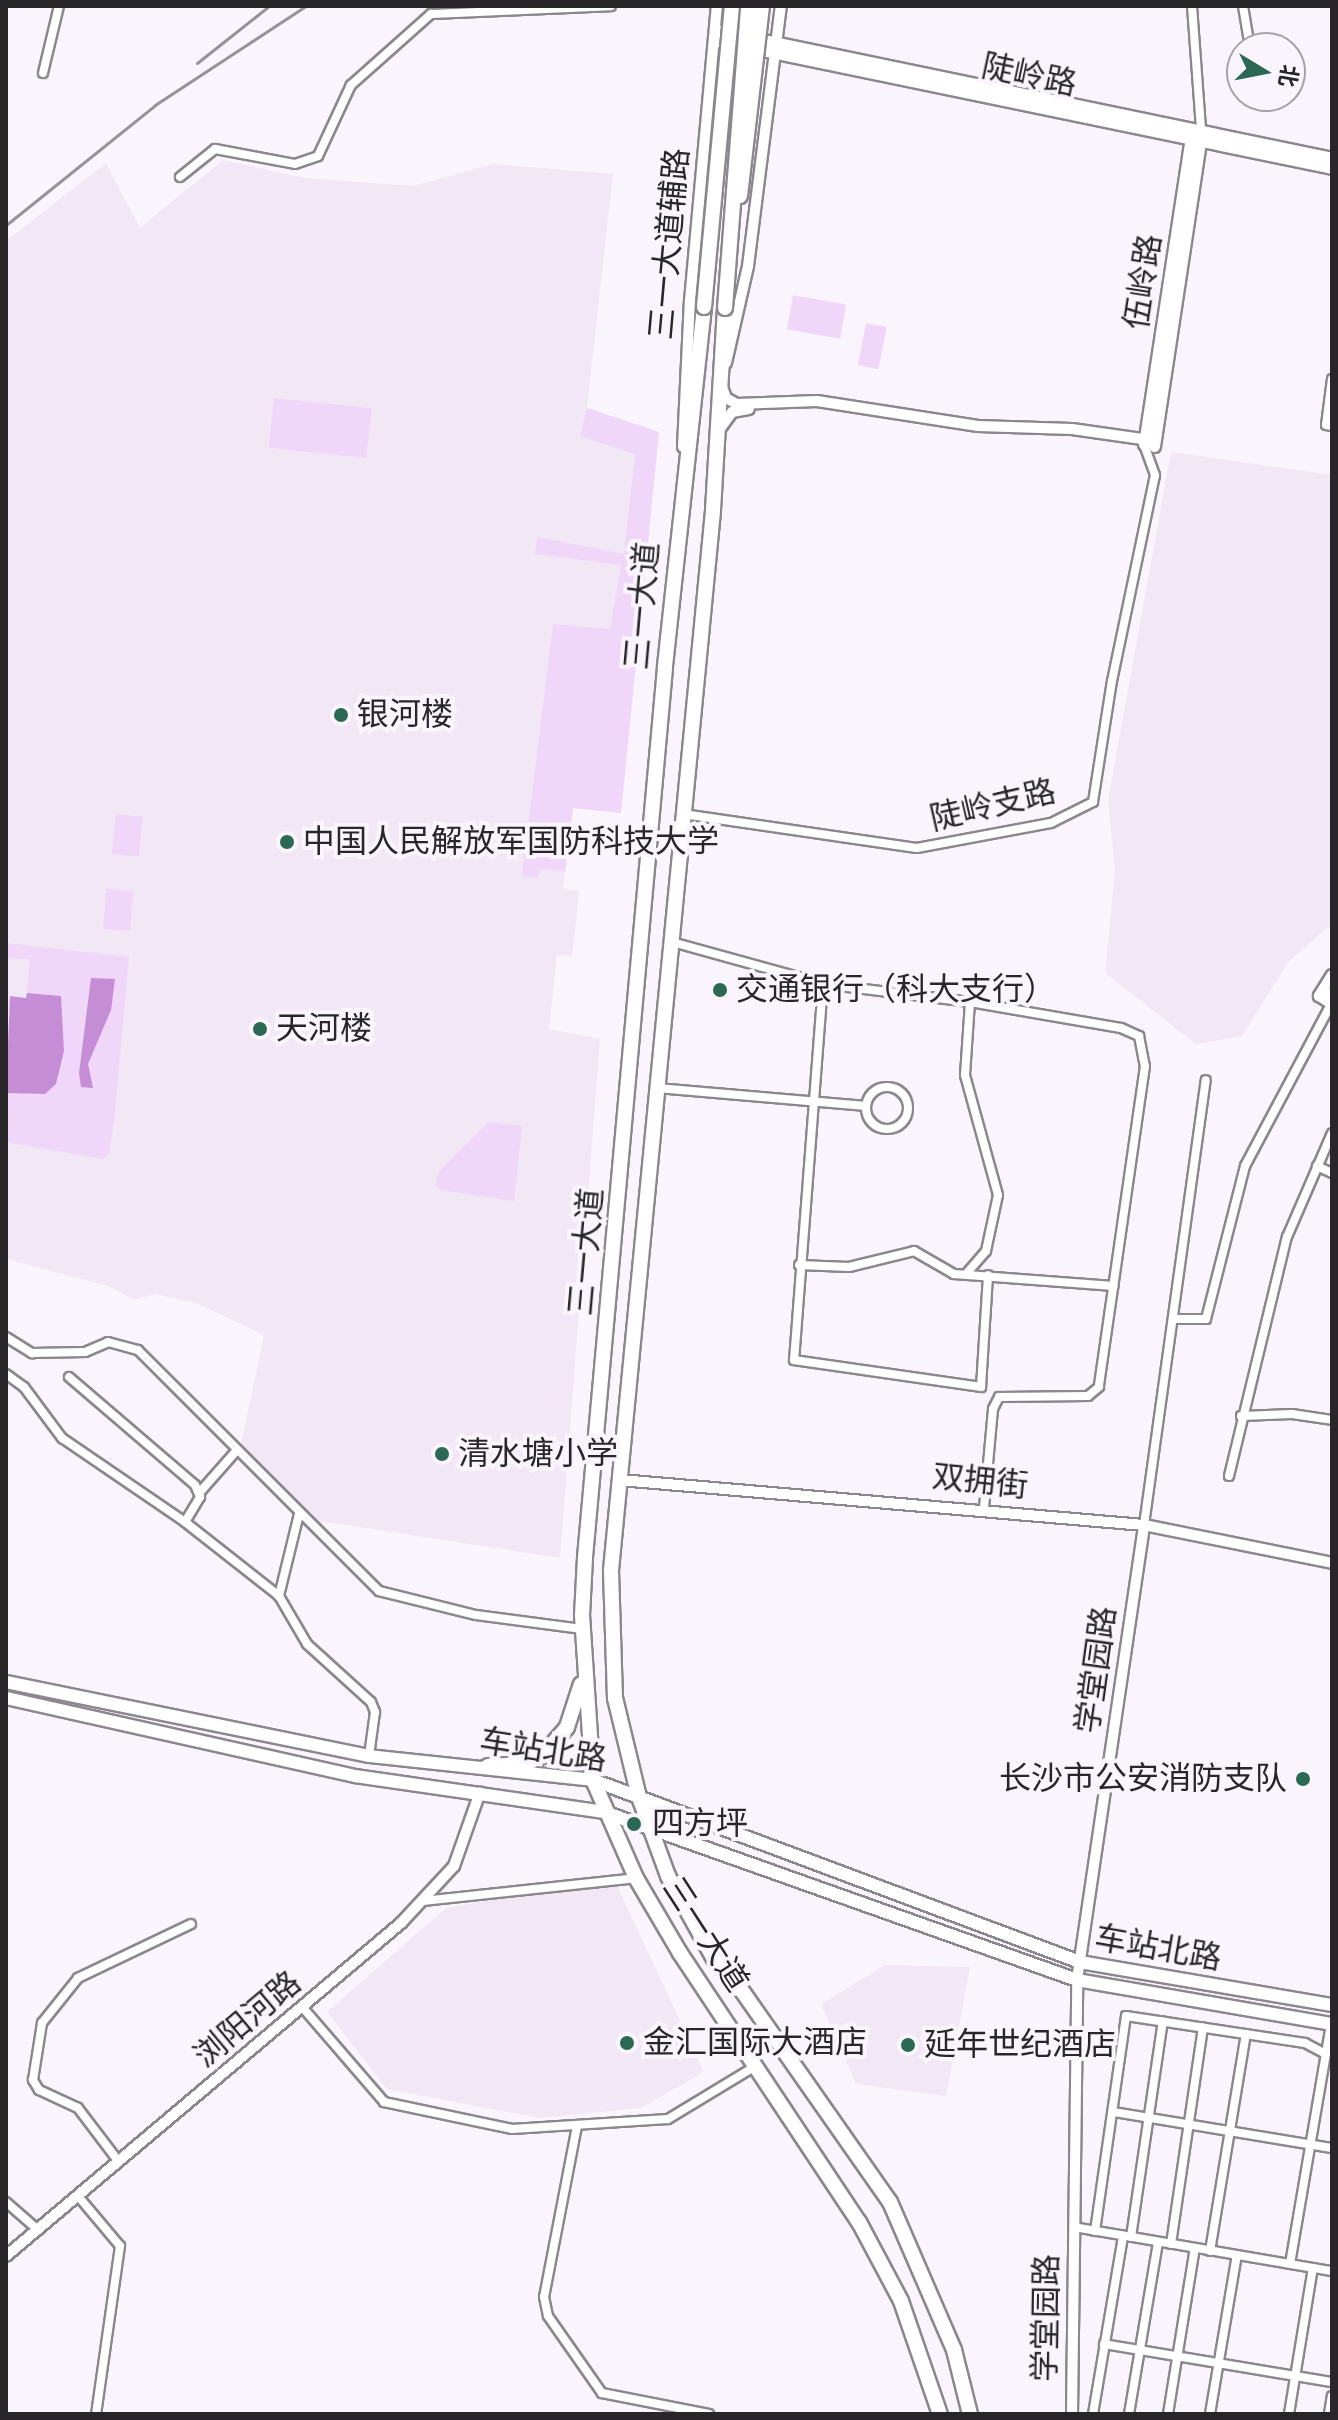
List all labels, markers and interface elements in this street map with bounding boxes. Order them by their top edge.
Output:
north arrow [1226,32,1306,112]
street label: 陡岭路 [978,47,1080,105]
text: 北 [1275,63,1300,89]
street label: 三一大道辅路 [643,147,697,341]
street label: 伍岭路 [1118,232,1170,332]
street label: 三一大道 [618,541,668,671]
place label: 银河楼 [357,696,453,734]
marker: 银河楼 [332,706,350,724]
street label: 陡岭支路 [926,773,1060,839]
place label: 中国人民解放军国防科技大学 [303,823,719,861]
marker: 中国人民解放军国防科技大学 [278,833,296,851]
place label: 交通银行（科大支行） [736,971,1056,1009]
marker: 交通银行（科大支行） [711,981,729,999]
place label: 天河楼 [276,1010,372,1048]
marker: 天河楼 [251,1020,269,1038]
street label: 三一大道 [562,1187,612,1317]
place label: 清水塘小学 [458,1435,618,1473]
marker: 清水塘小学 [433,1445,451,1463]
street label: 双拥街 [930,1458,1030,1506]
street label: 学堂园路 [1069,1604,1125,1736]
street label: 车站北路 [477,1722,609,1780]
place label: 长沙市公安消防支队 [999,1760,1287,1798]
marker: 长沙市公安消防支队 [1294,1770,1312,1788]
place label: 四方坪 [652,1805,748,1843]
marker: 四方坪 [623,1813,645,1835]
street label: 三一大道 [654,1871,756,1999]
street label: 车站北路 [1092,1919,1224,1979]
street label: 浏阳河路 [187,1964,309,2076]
place label: 金汇国际大酒店 [643,2024,867,2062]
place label: 延年世纪酒店 [924,2026,1116,2064]
marker: 金汇国际大酒店 [618,2034,636,2052]
marker: 延年世纪酒店 [899,2036,917,2054]
street label: 学堂园路 [1027,2254,1067,2382]

